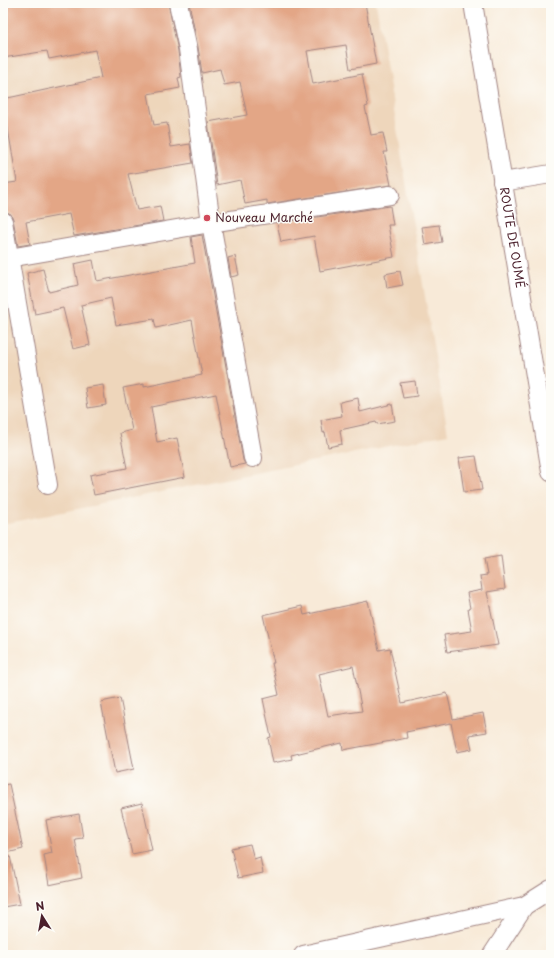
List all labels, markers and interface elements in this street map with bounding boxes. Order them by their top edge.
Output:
street label: ROUTE DE OUMÉ [496,186,530,290]
place label: Nouveau Marché [215,208,313,226]
marker: Nouveau Marché [202,213,212,223]
north arrow [22,896,62,936]
text: N [34,896,46,915]

